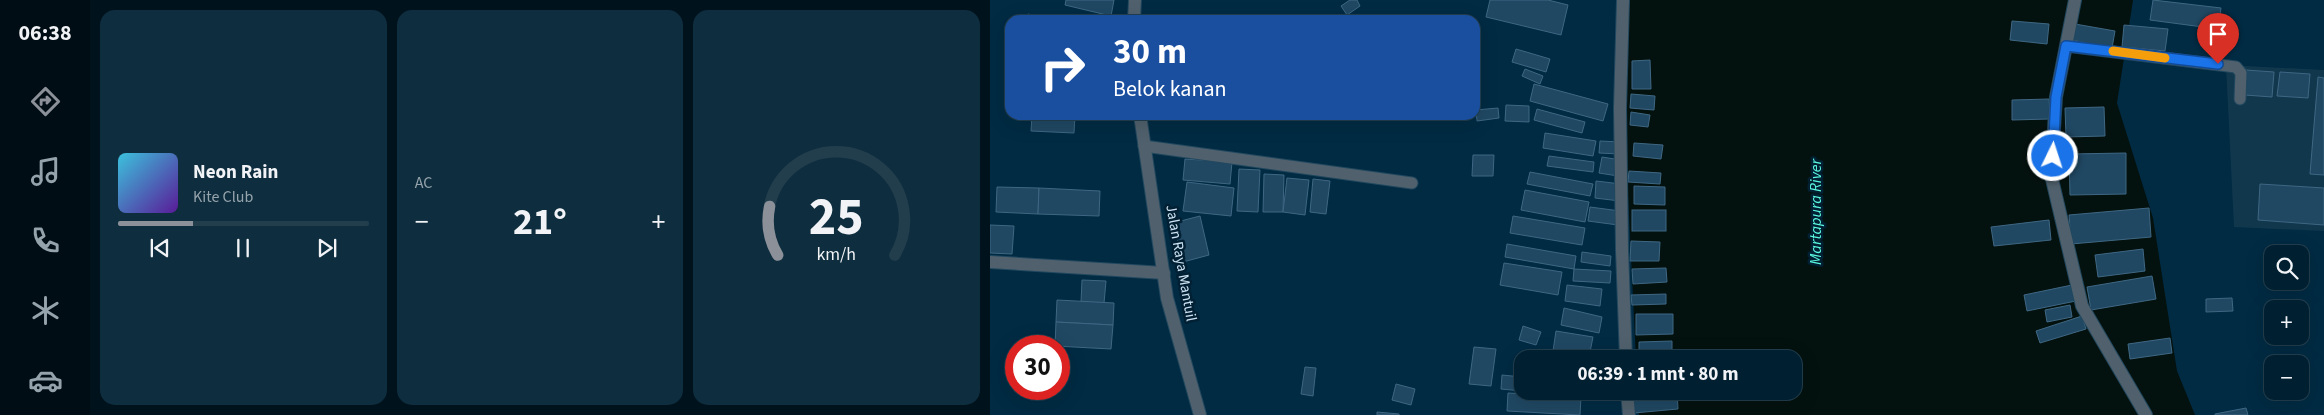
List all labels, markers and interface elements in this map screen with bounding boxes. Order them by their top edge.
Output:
pin [2197,13,2239,64]
text: 06:38 [18,17,72,49]
icon: arrive [2204,20,2232,48]
text: 30 m [1113,27,1187,77]
icon: right [1030,35,1095,100]
text: Belok kanan [1113,73,1227,105]
icon: directions [28,84,63,119]
position arrow [2026,129,2078,181]
icon: music [28,154,63,189]
water label: Martapura River [1805,158,1827,265]
text: Neon Rain [193,159,278,186]
text: AC [415,172,432,194]
text: 25 [809,181,864,255]
text: Kite Club [193,186,253,208]
text: 21° [513,195,567,249]
text: − [415,202,429,242]
text: + [651,202,665,242]
street label: Jalan Raya Mantuil [1160,203,1202,323]
icon: phone [28,223,63,258]
icon: previous [146,234,174,262]
icon: pause [229,234,257,262]
icon: next [313,234,341,262]
text: km/h [817,242,856,267]
map controls [2264,245,2309,400]
button: search [2264,245,2309,290]
icon: climate [28,293,63,328]
button: + [2264,300,2309,345]
speed limit sign: 30 [1005,335,1070,400]
button: − [2264,355,2309,400]
text: 06:39 · 1 mnt · 80 m [1578,361,1738,388]
icon: car [28,363,63,398]

